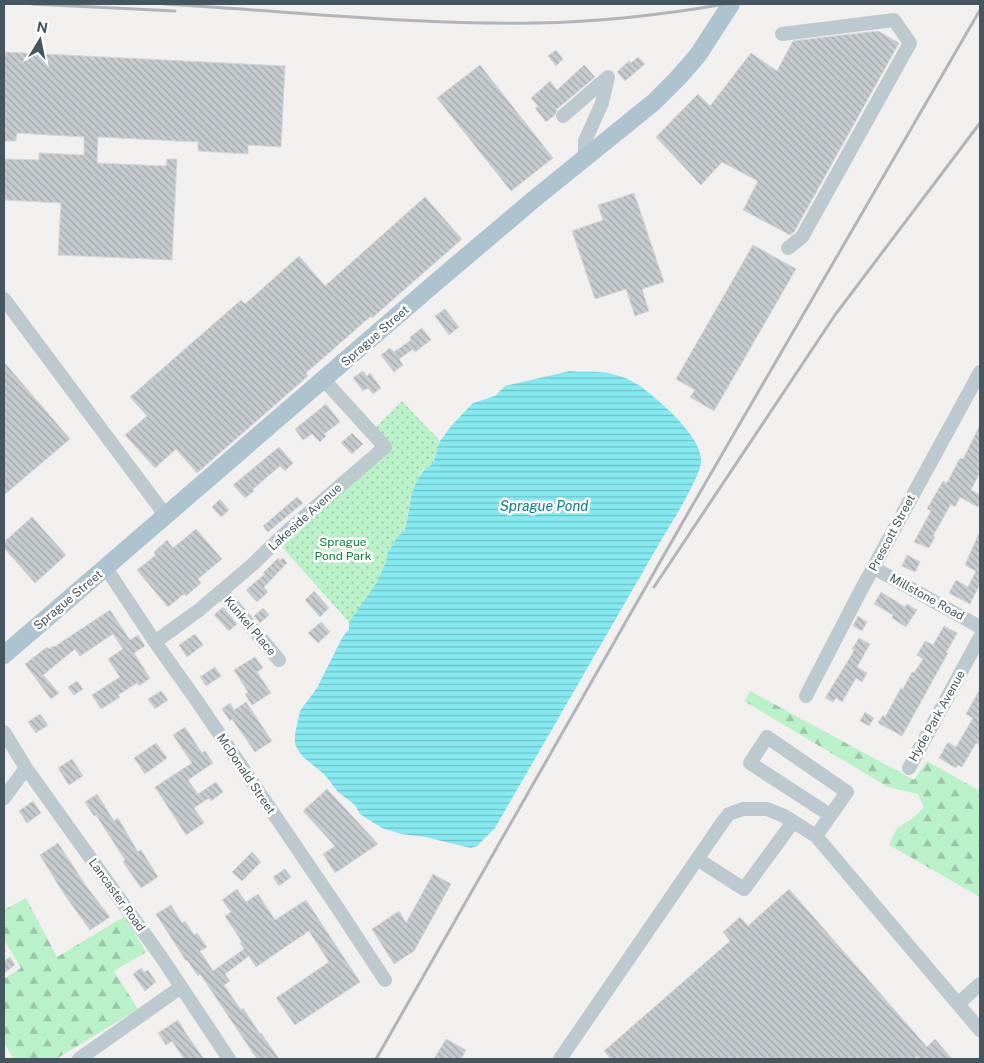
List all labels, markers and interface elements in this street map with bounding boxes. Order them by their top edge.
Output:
north arrow [15,15,65,65]
text: N [35,18,49,36]
street label: Sprague Street [338,303,412,369]
street label: Lakeside Avenue [266,480,345,554]
street label: Prescott Street [866,492,918,574]
water label: Sprague Pond [500,498,588,514]
park label: Sprague Pond Park [315,535,372,563]
street label: Sprague Street [31,567,105,633]
street label: Millstone Road [887,571,967,623]
street label: Kunkel Place [221,594,279,659]
street label: Hyde Park Avenue [906,668,968,764]
street label: McDonald Street [214,731,278,817]
street label: Lancaster Road [86,856,148,934]

